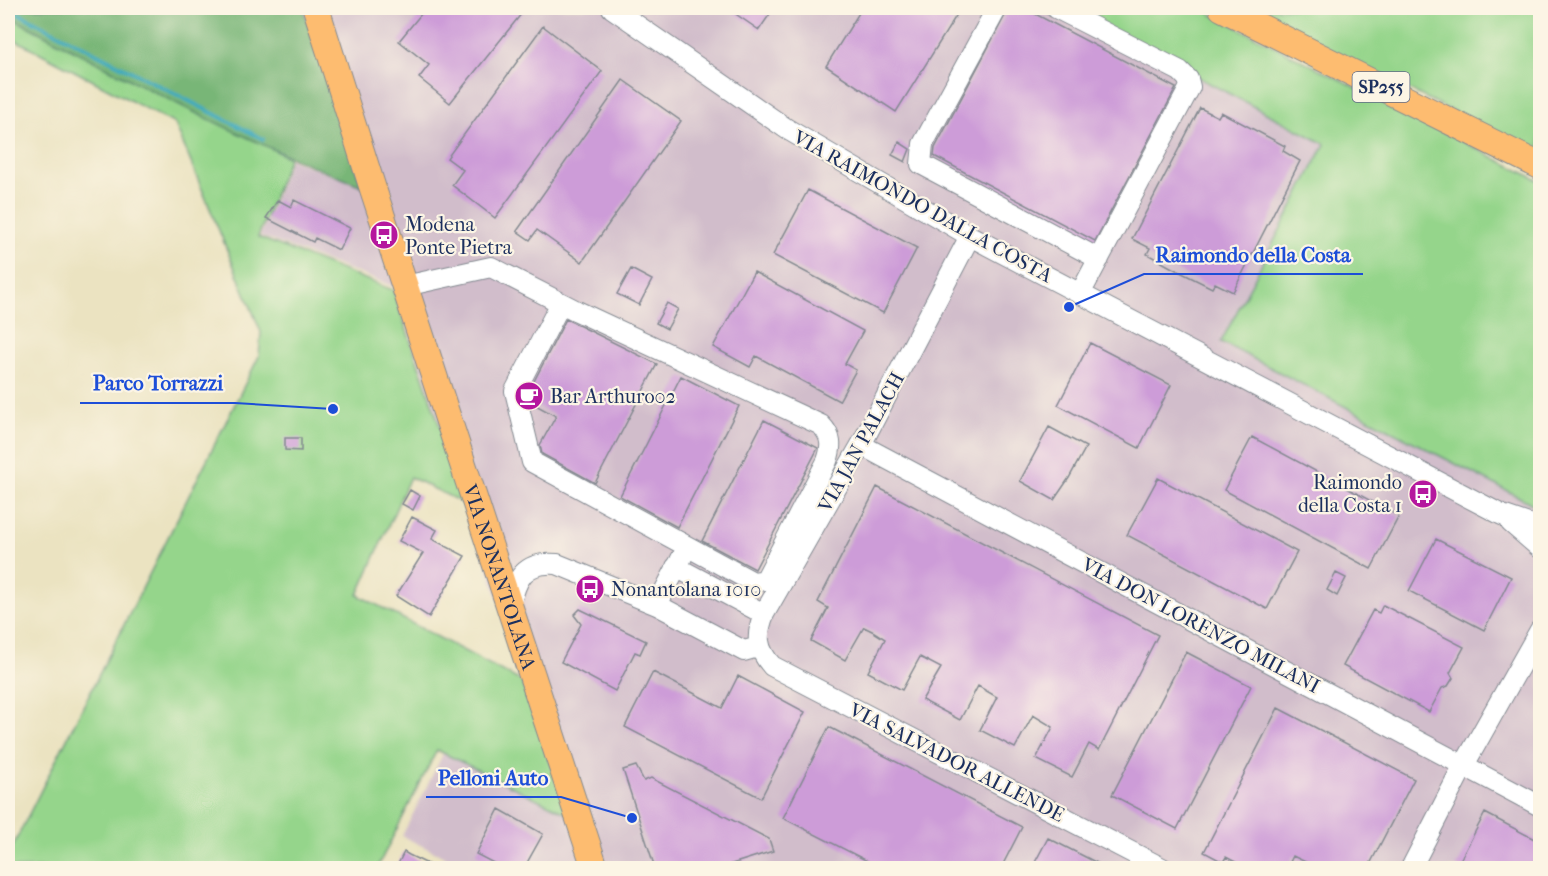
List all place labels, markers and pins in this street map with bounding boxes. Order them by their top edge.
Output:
place label: Modena Ponte Pietra [405,213,513,259]
bus stop icon: Modena Ponte Pietra [368,219,400,251]
callout: Raimondo della Costa [1144,235,1363,274]
callout: Parco Torrazzi [80,364,235,403]
cafe icon: Bar Arthuro02 [513,380,545,412]
place label: Bar Arthuro02 [550,385,676,408]
place label: Raimondo della Costa 1 [1298,471,1402,517]
bus stop icon: Raimondo della Costa 1 [1407,478,1439,510]
bus stop icon: Nonantolana 1010 [574,573,606,605]
place label: Nonantolana 1010 [611,578,761,601]
callout: Pelloni Auto [426,758,561,797]

